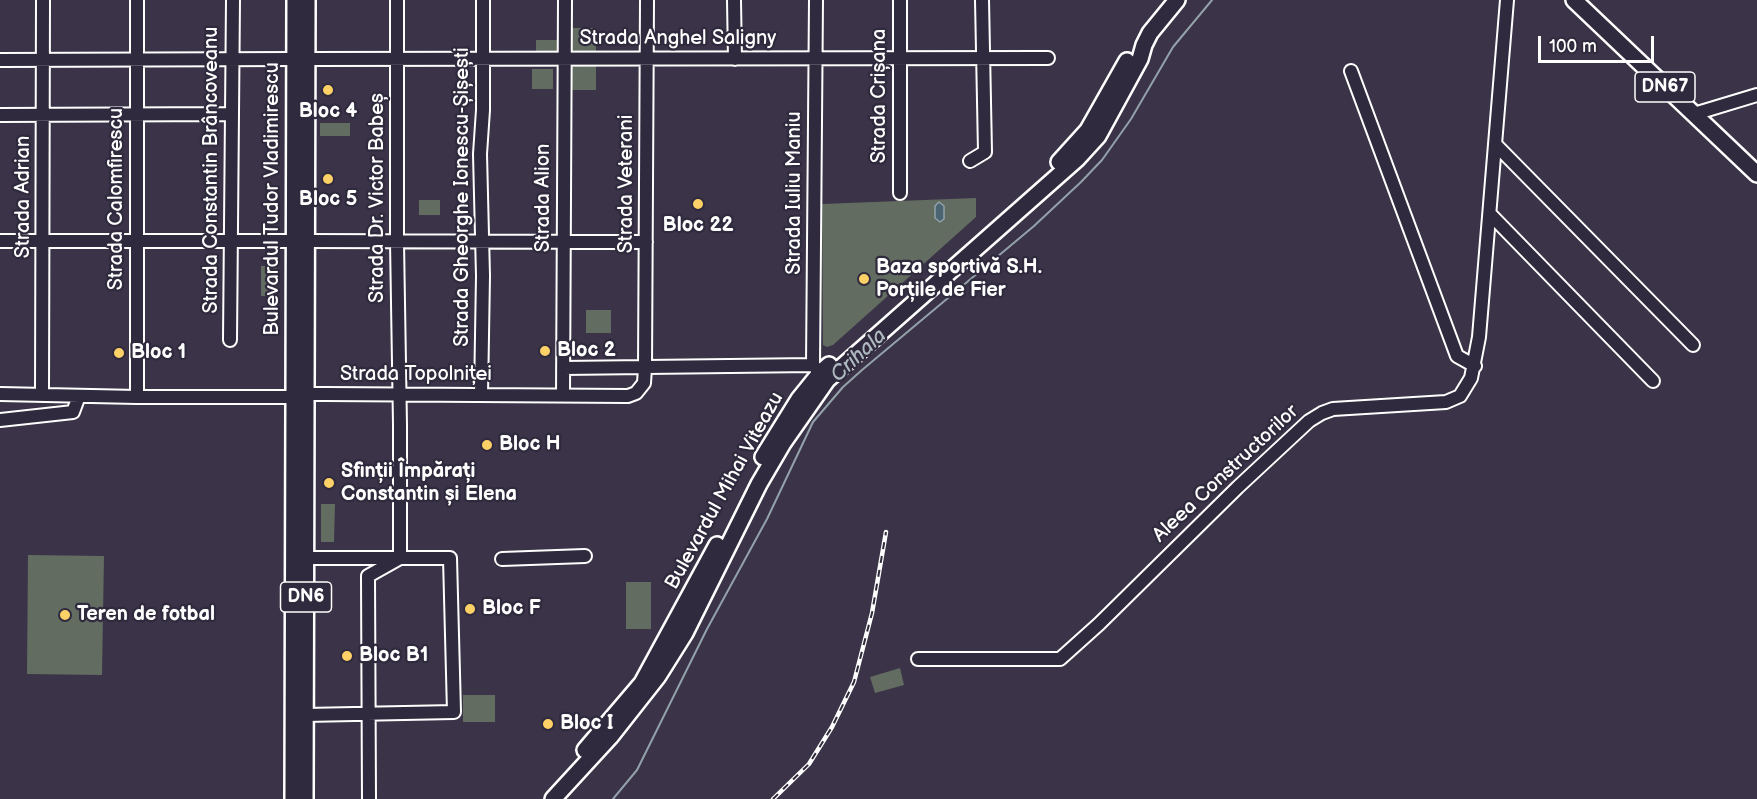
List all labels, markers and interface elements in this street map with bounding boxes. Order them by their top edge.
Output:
scale bar [1541,24,1656,62]
street label: Strada Constantin Brâncoveanu [200,27,224,313]
street label: Strada Anghel Saligny [580,27,776,51]
street label: Strada Crișana [868,29,892,163]
text: 100 m [1549,36,1597,57]
street label: Strada Gheorghe Ionescu-Șișești [451,47,475,347]
street label: Bulevardul Tudor Vladimirescu [261,62,285,336]
road number: DN67 [1635,72,1695,102]
marker: Bloc 4 [321,83,335,97]
street label: Strada Dr. Victor Babeș [366,93,390,303]
place label: Bloc 4 [299,100,357,124]
street label: Strada Calomfirescu [105,108,129,290]
street label: Strada Iuliu Maniu [783,111,807,275]
street label: Strada Veterani [615,115,639,253]
street label: Strada Adrian [12,136,36,258]
street label: Strada Alion [532,144,556,252]
marker: Bloc 5 [321,172,335,186]
place label: Bloc 5 [299,188,357,212]
marker: Bloc 22 [691,197,705,211]
place label: Bloc 22 [663,214,733,238]
place label: Baza sportivă S.H. Porțile de Fier [876,256,1042,303]
marker: Baza sportivă S.H. Porțile de Fier [857,272,871,286]
water label: Crihala [826,324,892,388]
place label: Bloc 2 [557,339,616,363]
place label: Bloc 1 [131,341,186,365]
marker: Bloc 2 [538,344,552,358]
marker: Bloc 1 [112,346,126,360]
street label: Strada Topolniței [340,363,492,387]
street label: Bulevardul Mihai Viteazu [661,388,789,594]
street label: Aleea Constructorilor [1148,400,1304,548]
place label: Bloc H [499,433,561,457]
marker: Bloc H [480,438,494,452]
place label: Sfinții Împărați Constantin și Elena [341,460,517,507]
marker: Sfinții Împărați Constantin și Elena [322,476,336,490]
road number: DN6 [280,582,332,612]
place label: Bloc F [482,597,541,621]
marker: Bloc F [463,602,477,616]
place label: Teren de fotbal [77,603,215,627]
marker: Teren de fotbal [58,608,72,622]
place label: Bloc B1 [359,644,428,668]
marker: Bloc B1 [340,649,354,663]
place label: Bloc I [560,712,614,736]
marker: Bloc I [541,717,555,731]

